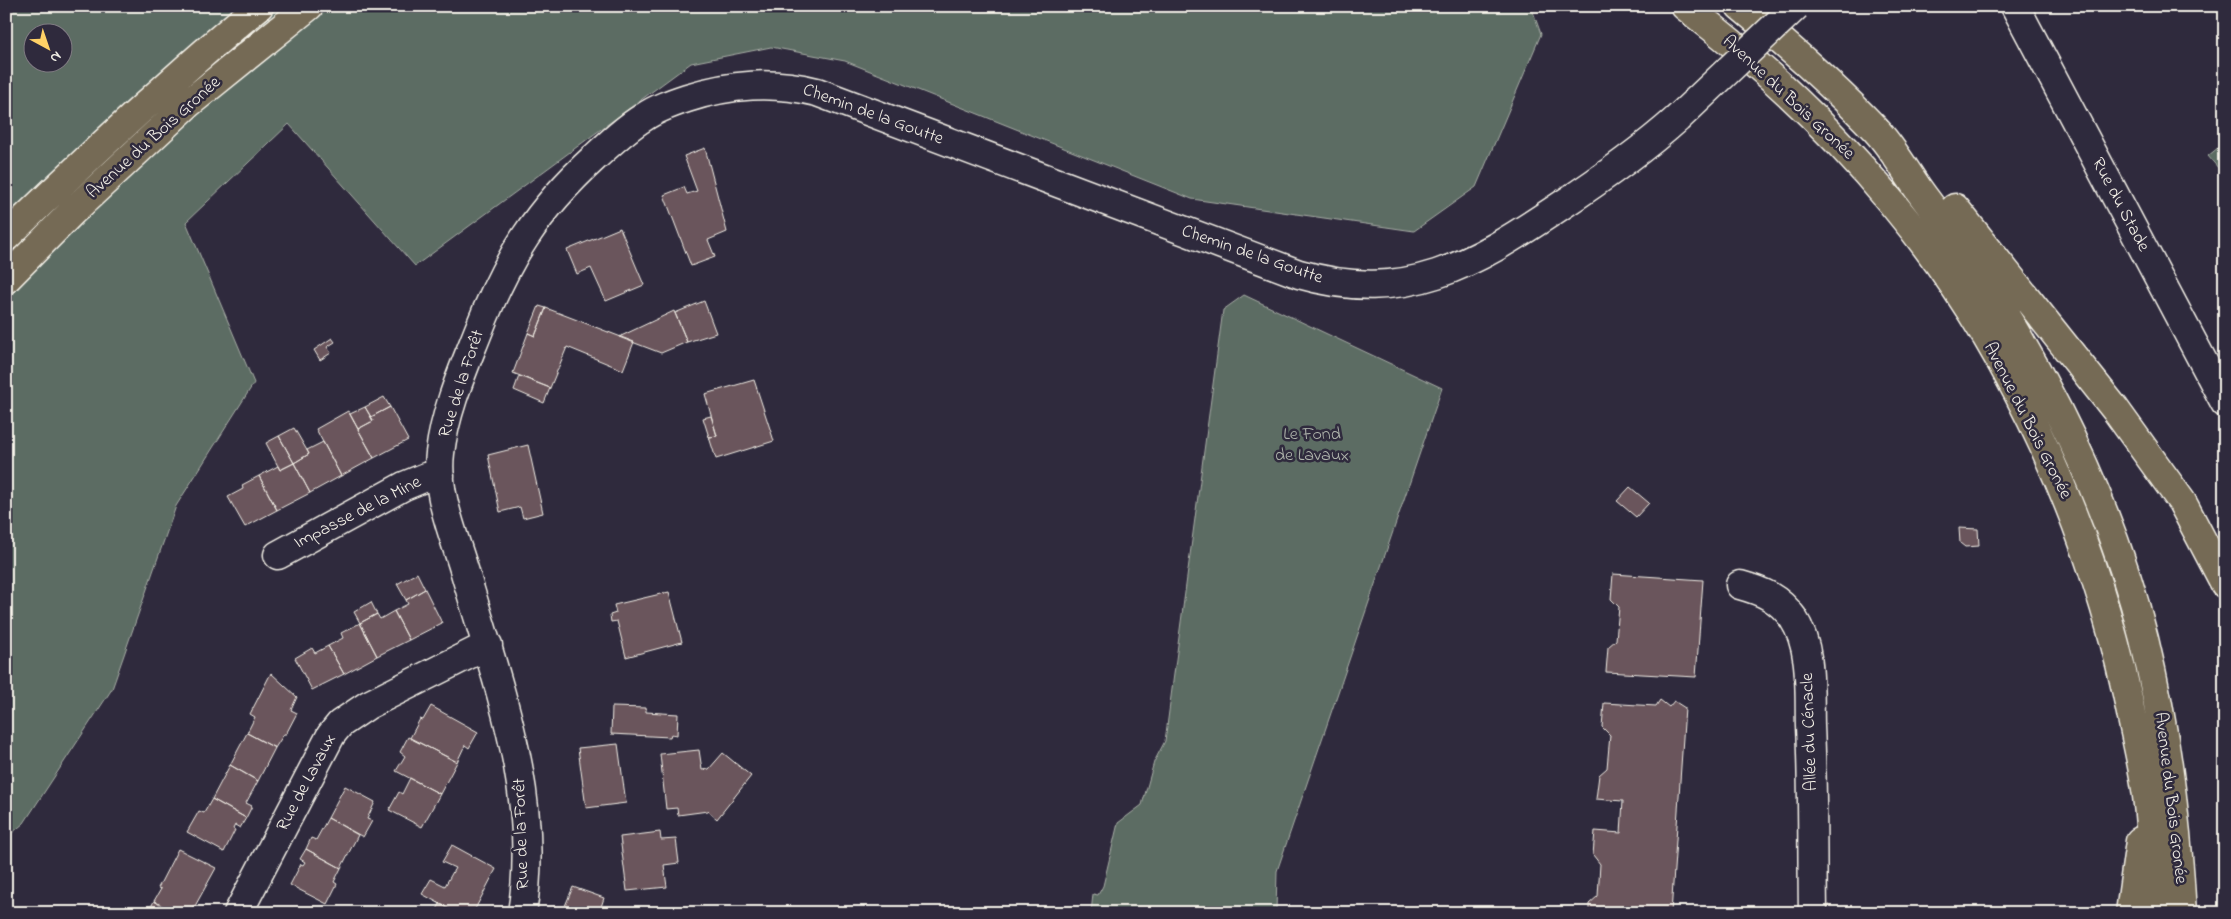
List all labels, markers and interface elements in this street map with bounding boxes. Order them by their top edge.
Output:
north arrow [22,22,72,72]
street label: Avenue du Bois Gronée [1716,30,1861,167]
text: N [45,46,66,68]
street label: Avenue du Bois Gronée [81,70,228,205]
street label: Chemin de la Goutte [799,77,948,153]
street label: Rue du Stade [2084,153,2156,257]
street label: Chemin de la Goutte [1178,219,1327,292]
street label: Rue de la Forêt [432,327,492,441]
street label: Avenue du Bois Gronée [1976,338,2078,505]
park label: Le Fond de Lavaux [1275,422,1349,469]
street label: Impasse de la Mine [290,469,427,556]
street label: Allée du Cénacle [1795,672,1825,792]
street label: Avenue du Bois Gronée [2147,711,2194,886]
street label: Rue de Lavaux [270,730,344,836]
street label: Rue de la Forêt [507,778,537,890]

